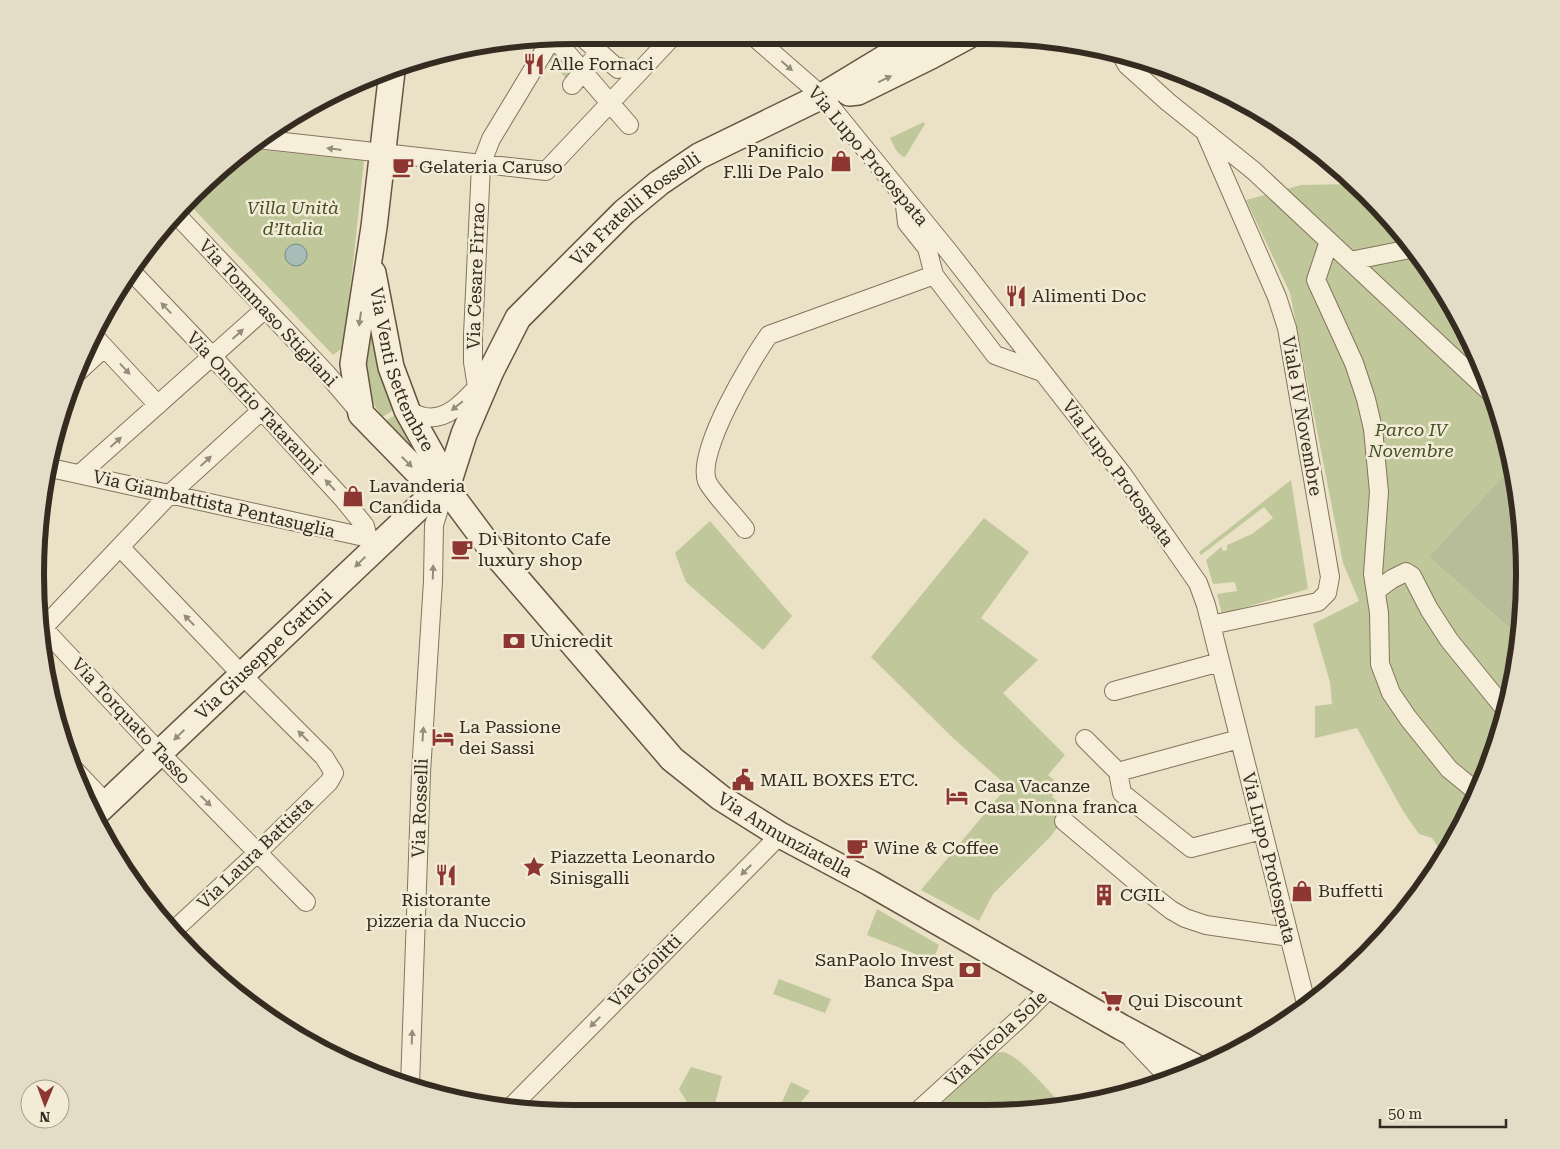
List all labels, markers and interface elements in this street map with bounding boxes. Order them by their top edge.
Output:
restaurant icon: Alle Fornaci [521,51,547,77]
place label: Alle Fornaci [550,53,654,74]
one-way arrow [780,60,793,71]
one-way arrow [878,75,892,83]
street label: Via Lupo Protospata [804,82,933,230]
place label: Panificio F.lli De Palo [723,140,824,182]
one-way arrow [326,145,342,153]
street label: Via Fratelli Rosselli [566,147,704,270]
shop icon: Panificio F.lli De Palo [828,148,854,174]
cafe icon: Gelateria Caruso [390,154,416,180]
place label: Gelateria Caruso [419,156,563,177]
park label: Villa Unità d’Italia [247,197,339,239]
street label: Via Cesare Firrao [462,202,489,350]
street label: Via Tommaso Stigliani [195,235,342,391]
restaurant icon: Alimenti Doc [1003,283,1029,309]
street label: Via Venti Settembre [366,285,439,455]
place label: Alimenti Doc [1032,285,1146,306]
one-way arrow [160,303,172,315]
one-way arrow [355,312,363,328]
street label: Via Onofrio Tataranni [183,327,326,479]
one-way arrow [231,328,244,339]
street label: Viale IV Novembre [1278,334,1327,497]
one-way arrow [119,363,131,375]
street label: Via Lupo Protospata [1058,395,1179,550]
one-way arrow [452,400,464,412]
park label: Parco IV Novembre [1367,419,1454,461]
one-way arrow [110,436,123,447]
one-way arrow [200,455,212,467]
one-way arrow [401,456,413,468]
street label: Via Giambattista Pentasuglia [91,465,338,542]
place label: Lavanderia Candida [369,475,466,517]
one-way arrow [324,480,336,492]
shop icon: Lavanderia Candida [340,483,366,509]
place label: Di Bitonto Cafe luxury shop [478,528,611,570]
cafe icon: Di Bitonto Cafe luxury shop [449,536,475,562]
one-way arrow [354,556,366,568]
one-way arrow [429,564,437,580]
street label: Via Giuseppe Gattini [191,584,336,724]
one-way arrow [183,614,195,626]
bank icon: Unicredit [501,628,527,654]
place label: Unicredit [530,630,613,651]
street label: Via Torquato Tasso [67,653,195,788]
place label: La Passione dei Sassi [459,716,561,758]
hotel icon: La Passione dei Sassi [430,724,456,750]
one-way arrow [420,726,428,742]
one-way arrow [174,729,186,741]
one-way arrow [297,730,309,742]
street label: Via Rosselli [407,758,432,858]
public building icon: MAIL BOXES ETC. [730,767,756,793]
place label: MAIL BOXES ETC. [760,769,918,790]
street label: Via Lupo Protospata [1238,770,1301,946]
place label: Casa Vacanze Casa Nonna franca [974,775,1138,817]
hotel icon: Casa Vacanze Casa Nonna franca [944,783,970,809]
street label: Via Annunziatella [714,788,856,882]
street label: Via Laura Battista [193,792,317,913]
one-way arrow [200,794,212,806]
cafe icon: Wine & Coffee [844,835,870,861]
place label: Wine & Coffee [874,837,999,858]
place label: Piazzetta Leonardo Sinisgalli [550,846,715,888]
place icon: Piazzetta Leonardo Sinisgalli [521,854,547,880]
restaurant icon: Ristorante pizzeria da Nuccio [433,862,459,888]
one-way arrow [740,863,752,875]
shop icon: Buffetti [1289,878,1315,904]
place label: Buffetti [1318,880,1384,901]
building icon: CGIL [1091,882,1117,908]
place label: CGIL [1120,884,1165,905]
place label: Ristorante pizzeria da Nuccio [366,889,526,931]
street label: Via Giolitti [604,930,685,1011]
place label: SanPaolo Invest Banca Spa [815,949,954,991]
bank icon: SanPaolo Invest Banca Spa [957,957,983,983]
street label: Via Nicola Sole [940,986,1051,1091]
supermarket icon: Qui Discount [1099,988,1125,1014]
place label: Qui Discount [1128,990,1243,1011]
one-way arrow [589,1016,601,1028]
one-way arrow [408,1028,416,1044]
north arrow [20,1079,70,1129]
scale bar [1380,1096,1506,1128]
text: 50 m [1388,1105,1423,1123]
text: N [39,1109,50,1125]

